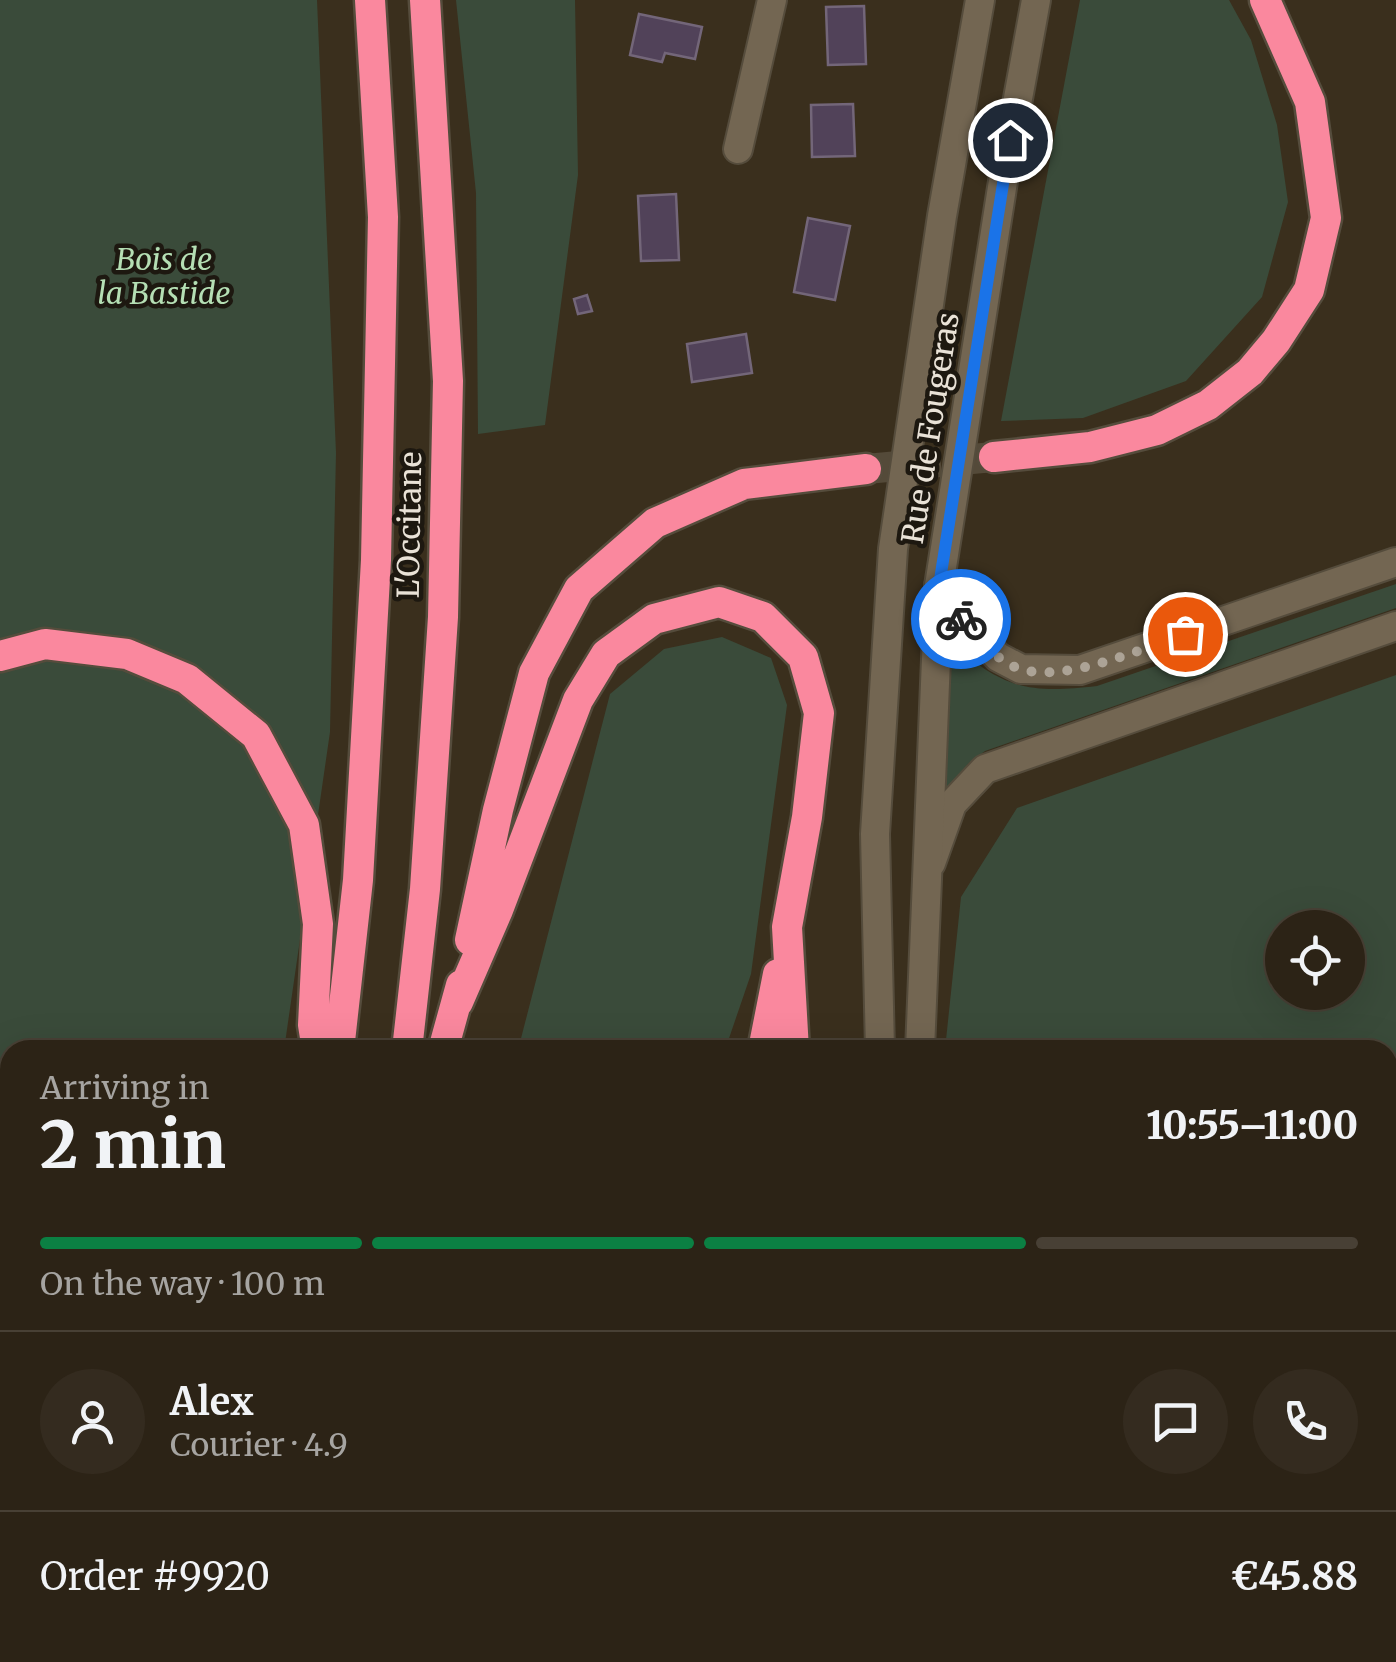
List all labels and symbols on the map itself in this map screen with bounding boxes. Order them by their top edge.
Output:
pin [968,98,1053,183]
park label: Bois de la Bastide [97,240,231,312]
street label: Rue de Fougeras [893,309,967,546]
street label: L'Occitane [389,451,429,599]
courier [911,569,1011,669]
pin [1143,592,1228,677]

